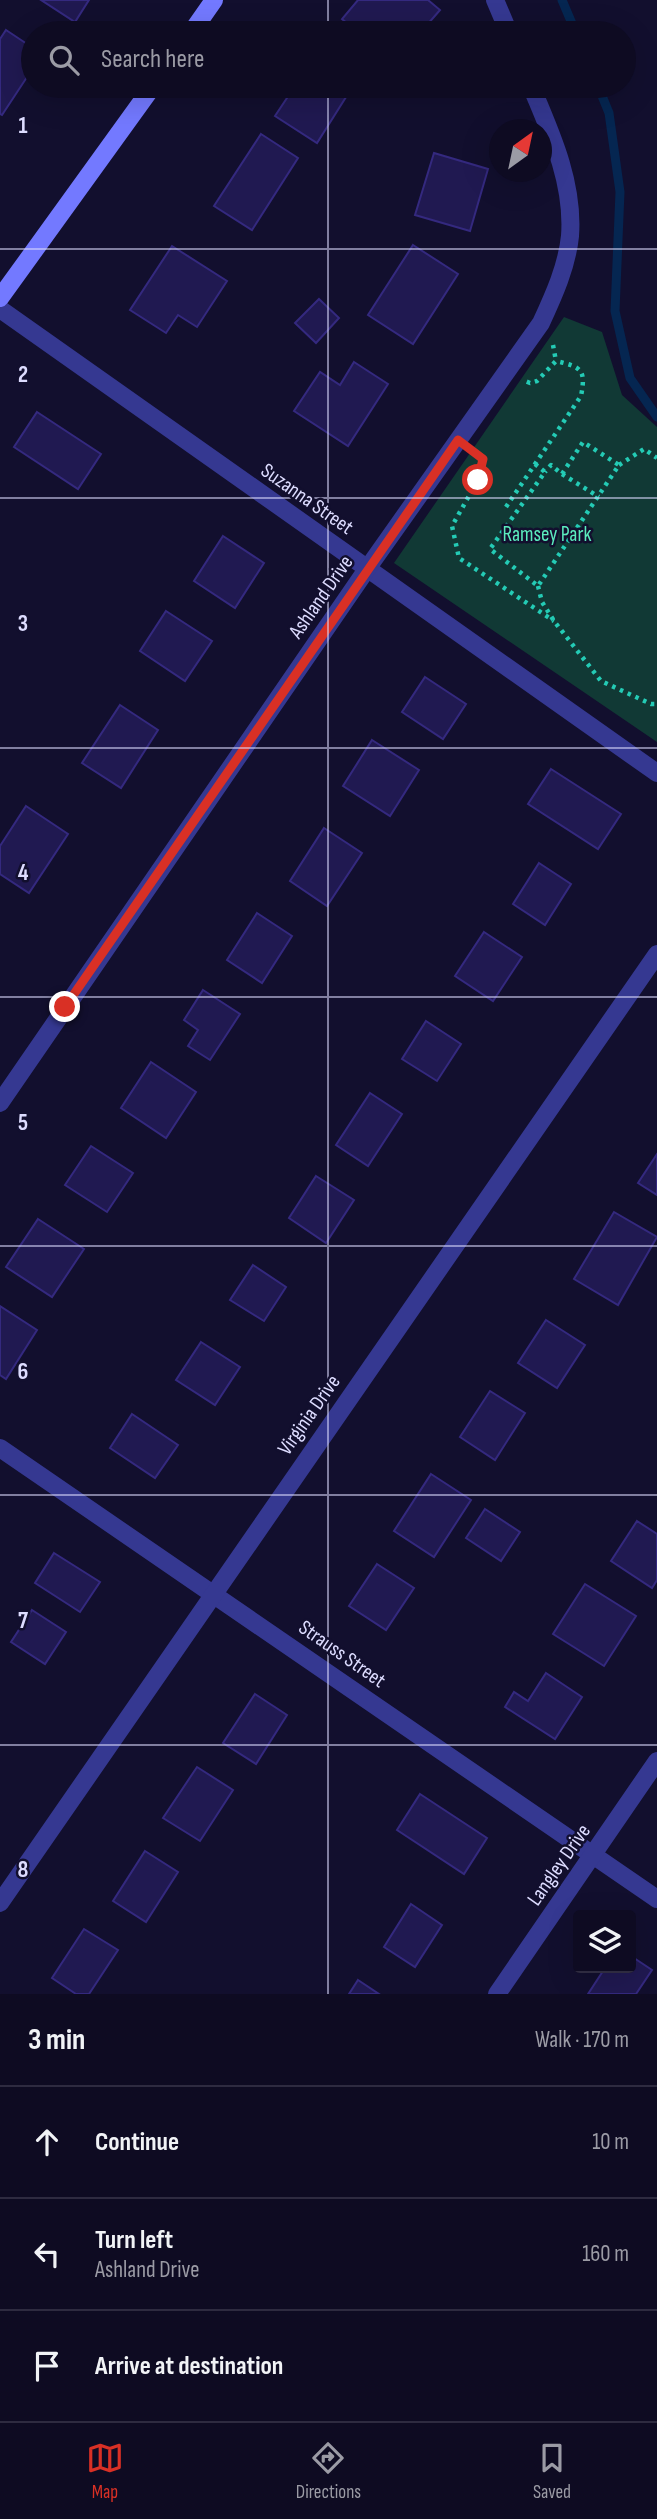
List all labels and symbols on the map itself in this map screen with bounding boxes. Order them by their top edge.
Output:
text: 1 [18,112,28,140]
north arrow [489,119,552,182]
text: 2 [18,361,28,389]
street label: Suzanna Street [256,458,358,540]
route start [462,464,493,495]
park label: Ramsey Park [503,522,592,547]
street label: Ashland Drive [283,551,359,644]
text: 3 [18,610,28,638]
text: 4 [18,859,29,887]
route end [49,991,80,1022]
text: 5 [18,1109,28,1137]
text: 6 [18,1358,28,1386]
street label: Virginia Drive [272,1370,346,1460]
text: 7 [18,1607,28,1635]
street label: Strauss Street [294,1615,390,1693]
street label: Langley Drive [522,1820,596,1910]
text: 8 [18,1856,29,1884]

